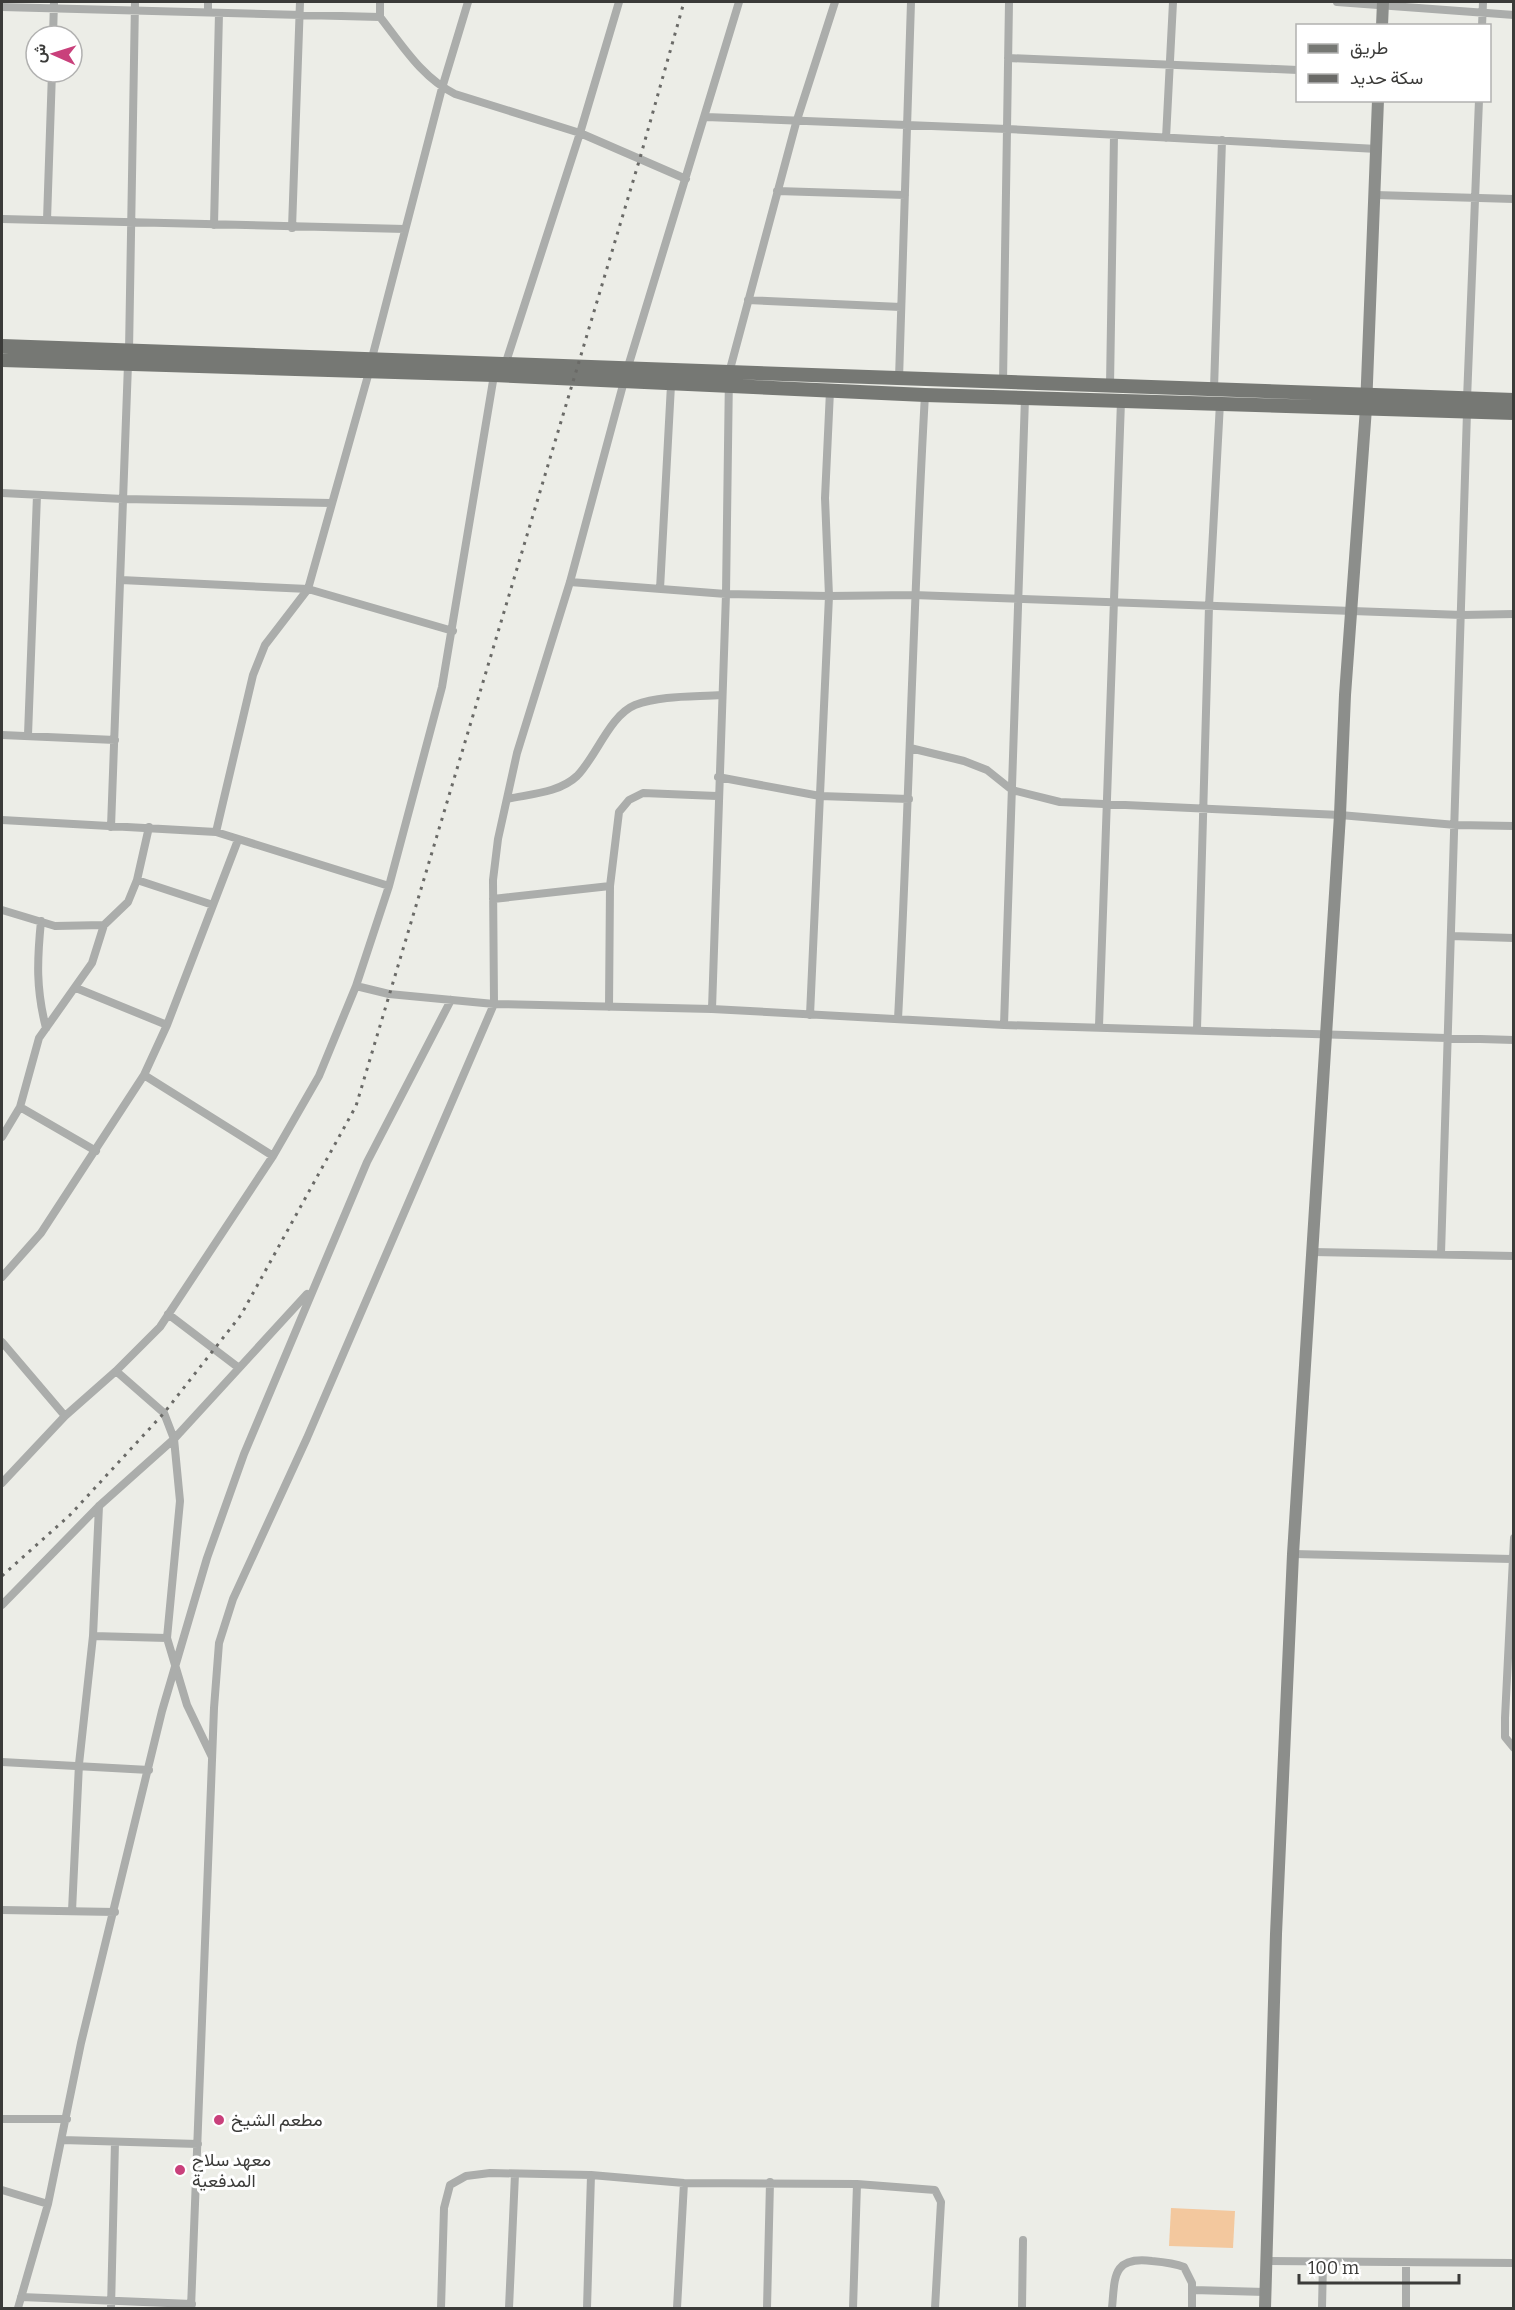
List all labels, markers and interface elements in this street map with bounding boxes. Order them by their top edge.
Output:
north arrow [24,24,84,84]
legend [1296,24,1491,102]
text: طريق [1350,37,1388,59]
text: ش [30,43,50,63]
text: سكة حديد [1350,67,1423,89]
place label: مطعم الشيخ [231,2109,323,2132]
marker: مطعم الشيخ [212,2113,226,2127]
place label: معهد سلاح المدفعية [192,2149,271,2192]
marker: معهد سلاح المدفعية [173,2163,187,2177]
scale bar [1299,2247,1460,2285]
text: 100 m [1308,2257,1359,2279]

